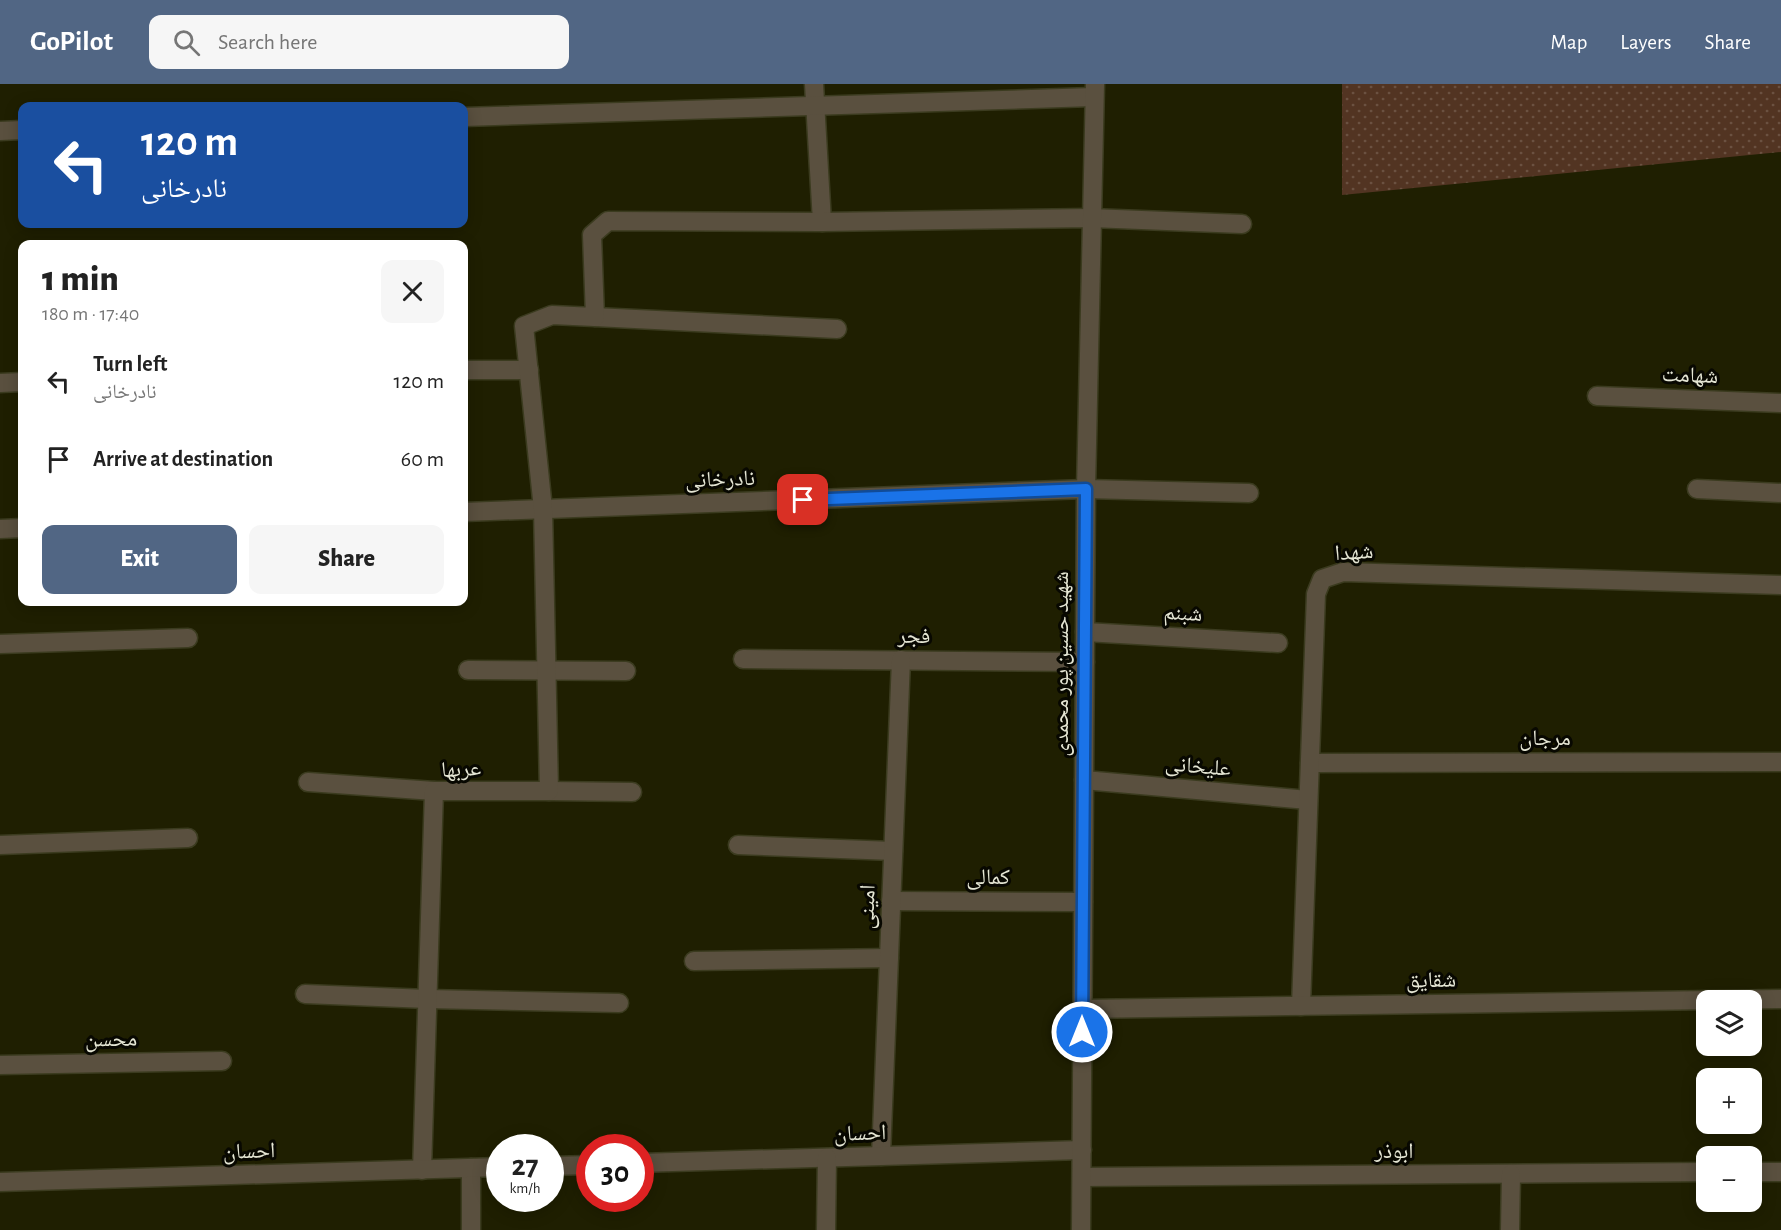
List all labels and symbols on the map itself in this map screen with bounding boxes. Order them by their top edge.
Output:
street label: شهامت [1661,363,1719,388]
street label: نادرخانی [685,467,755,493]
pin [777,474,828,525]
street label: شهدا [1334,540,1374,565]
street label: شهید حسین پور محمدی [1050,571,1074,757]
street label: شبنم [1163,601,1203,628]
street label: فجر [896,625,931,648]
street label: مرجان [1519,727,1571,751]
street label: علیخانی [1164,752,1232,782]
street label: عربها [440,757,482,782]
street label: کمالی [966,866,1010,890]
street label: امینی [855,884,881,930]
street label: شقایق [1406,969,1456,993]
position arrow [1050,1000,1114,1064]
street label: محسن [85,1028,137,1052]
street label: احسان [833,1121,887,1147]
speed limit sign: 30 [576,1134,654,1212]
street label: احسان [222,1139,276,1165]
street label: ابوذر [1373,1140,1414,1163]

